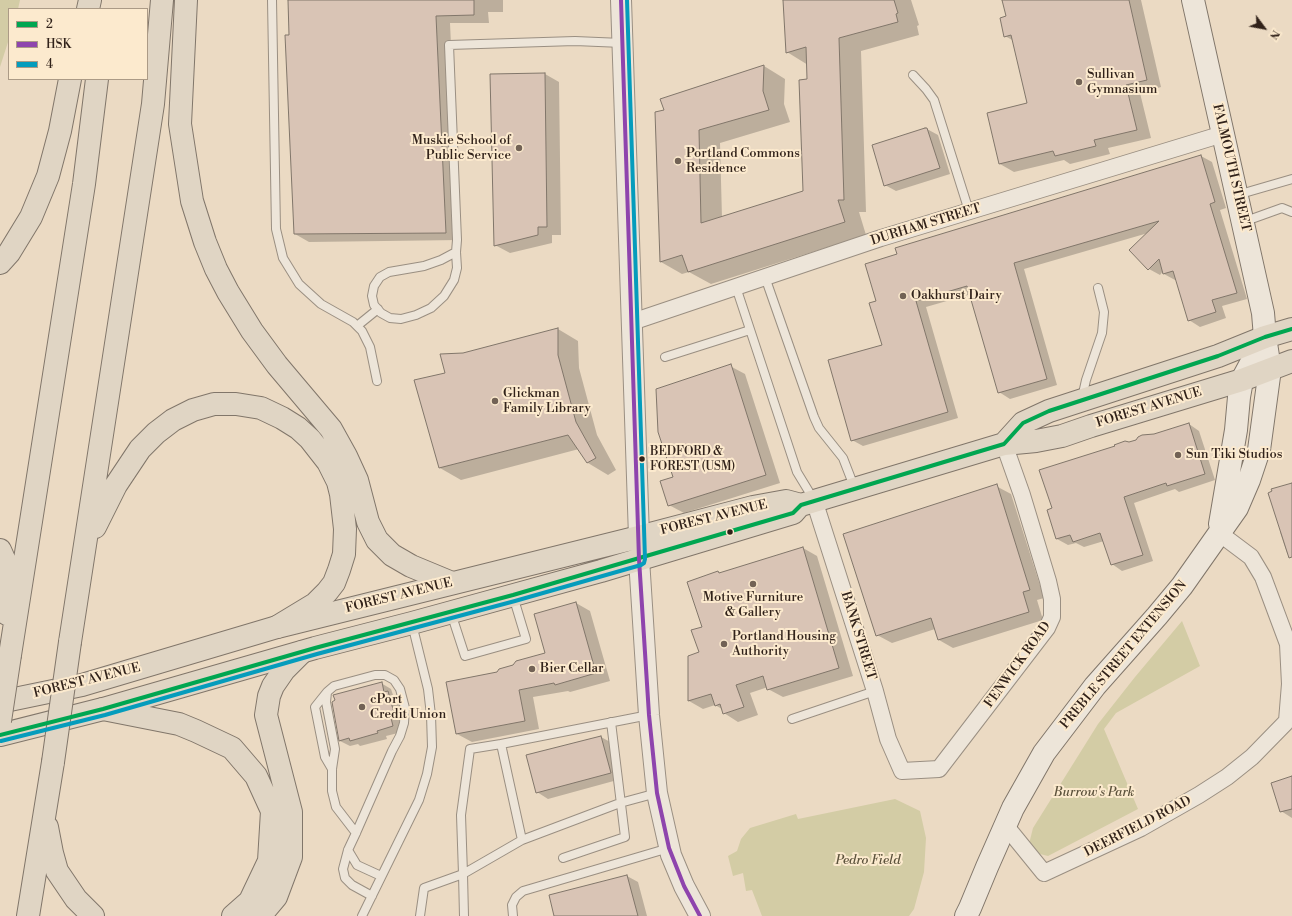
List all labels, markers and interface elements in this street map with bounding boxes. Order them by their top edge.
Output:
legend [8,8,148,80]
north arrow [1244,8,1284,48]
text: 2 [46,17,53,32]
text: N [1266,27,1282,42]
text: HSK [46,37,71,52]
text: 4 [46,57,53,72]
place label: Sullivan Gymnasium [1087,67,1157,98]
marker: Sullivan Gymnasium [1074,77,1084,87]
street label: FALMOUTH STREET [1209,102,1253,234]
place label: Muskie School of Public Service [411,133,511,164]
marker: Muskie School of Public Service [514,143,524,153]
place label: Portland Commons Residence [686,146,800,177]
marker: Portland Commons Residence [673,156,683,166]
street label: DURHAM STREET [869,201,983,249]
place label: Oakhurst Dairy [911,288,1002,304]
marker: Oakhurst Dairy [898,291,908,301]
street label: FOREST AVENUE [1094,384,1204,432]
place label: Glickman Family Library [503,386,591,417]
marker: Glickman Family Library [490,396,500,406]
place label: BEDFORD & FOREST (USM) [650,445,735,473]
place label: Sun Tiki Studios [1186,447,1283,463]
marker: Sun Tiki Studios [1173,450,1183,460]
marker: BEDFORD & FOREST (USM) [637,454,647,464]
street label: FOREST AVENUE [659,497,769,539]
unlabelled marker [725,527,735,537]
street label: FOREST AVENUE [344,575,454,617]
street label: PREBLE STREET EXTENSION [1057,578,1191,732]
marker: Motive Furniture & Gallery [748,579,758,589]
place label: Motive Furniture & Gallery [703,590,803,621]
street label: BANK STREET [837,590,879,682]
street label: FENWICK ROAD [982,619,1054,711]
place label: Portland Housing Authority [732,629,836,660]
marker: Portland Housing Authority [719,639,729,649]
street label: FOREST AVENUE [32,660,142,702]
place label: Bier Cellar [540,661,604,677]
marker: Bier Cellar [527,664,537,674]
place label: cPort Credit Union [370,692,446,723]
marker: cPort Credit Union [357,702,367,712]
park label: Burrow's Park [1054,785,1134,801]
street label: DEERFIELD ROAD [1082,793,1194,861]
park label: Pedro Field [836,853,900,869]

